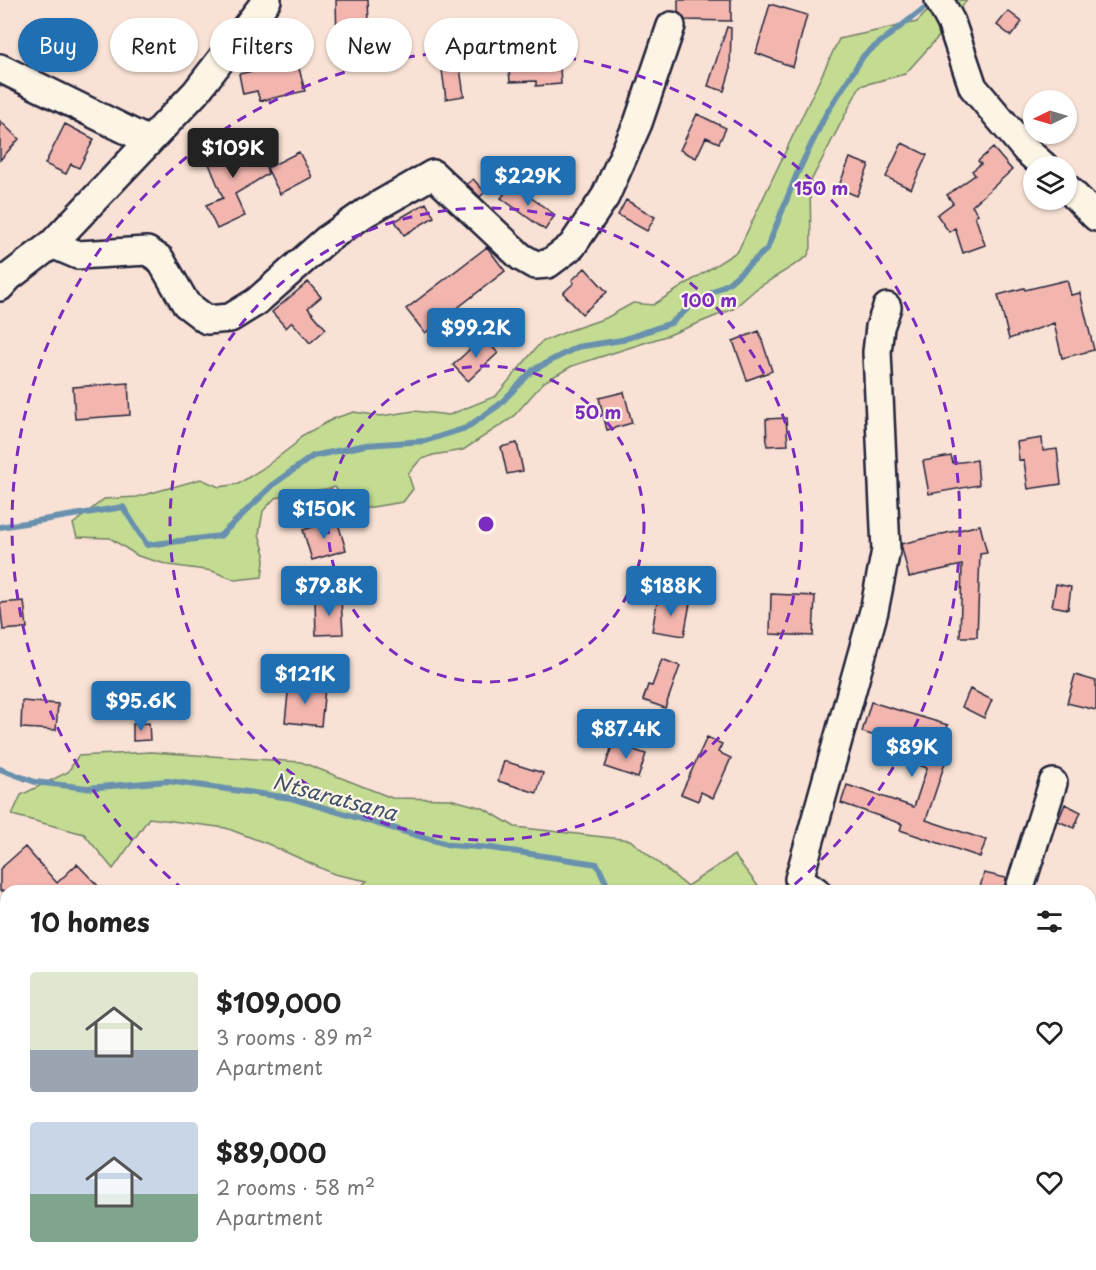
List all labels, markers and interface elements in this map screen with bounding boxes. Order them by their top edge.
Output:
chip: Buy [18,18,98,72]
chip: Rent [110,18,198,72]
chip: Filters [210,18,314,72]
chip: New [326,18,412,72]
chip: Apartment [424,18,578,72]
north arrow [1023,90,1077,144]
map controls [1023,90,1077,210]
pin: $109K [191,128,275,179]
text: $109K [202,132,264,162]
pin: $229K [486,156,570,207]
button: layers [1023,156,1077,210]
text: $229K [495,160,561,190]
text: 150 m [794,174,848,201]
text: 100 m [681,286,737,313]
pin: $99.2K [427,308,525,359]
text: $99.2K [441,312,511,342]
text: 50 m [575,398,621,425]
pin: $150K [282,489,366,540]
text: $150K [292,493,356,523]
centre of rings [476,514,496,534]
pin: $79.8K [280,566,378,617]
pin: $188K [629,566,713,617]
text: $79.8K [295,570,363,600]
text: $188K [640,570,702,600]
pin: $121K [263,654,347,705]
text: $121K [275,658,335,688]
pin: $95.6K [92,681,190,732]
text: $95.6K [105,685,177,715]
pin: $87.4K [577,709,675,760]
text: $87.4K [591,713,661,743]
pin: $89K [876,727,948,778]
text: $89K [886,731,938,761]
water label: Ntsaratsana [269,764,402,828]
text: 10 homes [30,902,150,941]
icon: filters [1033,905,1066,938]
text: $109,000 [216,983,341,1022]
icon: home [78,996,150,1068]
icon: heart [1033,1016,1066,1049]
text: 3 rooms · 89 m² [216,1022,373,1052]
text: Apartment [216,1052,323,1082]
text: $89,000 [216,1133,327,1172]
icon: home [78,1146,150,1218]
icon: heart [1033,1166,1066,1199]
text: 2 rooms · 58 m² [216,1172,375,1202]
text: Apartment [216,1202,323,1232]

